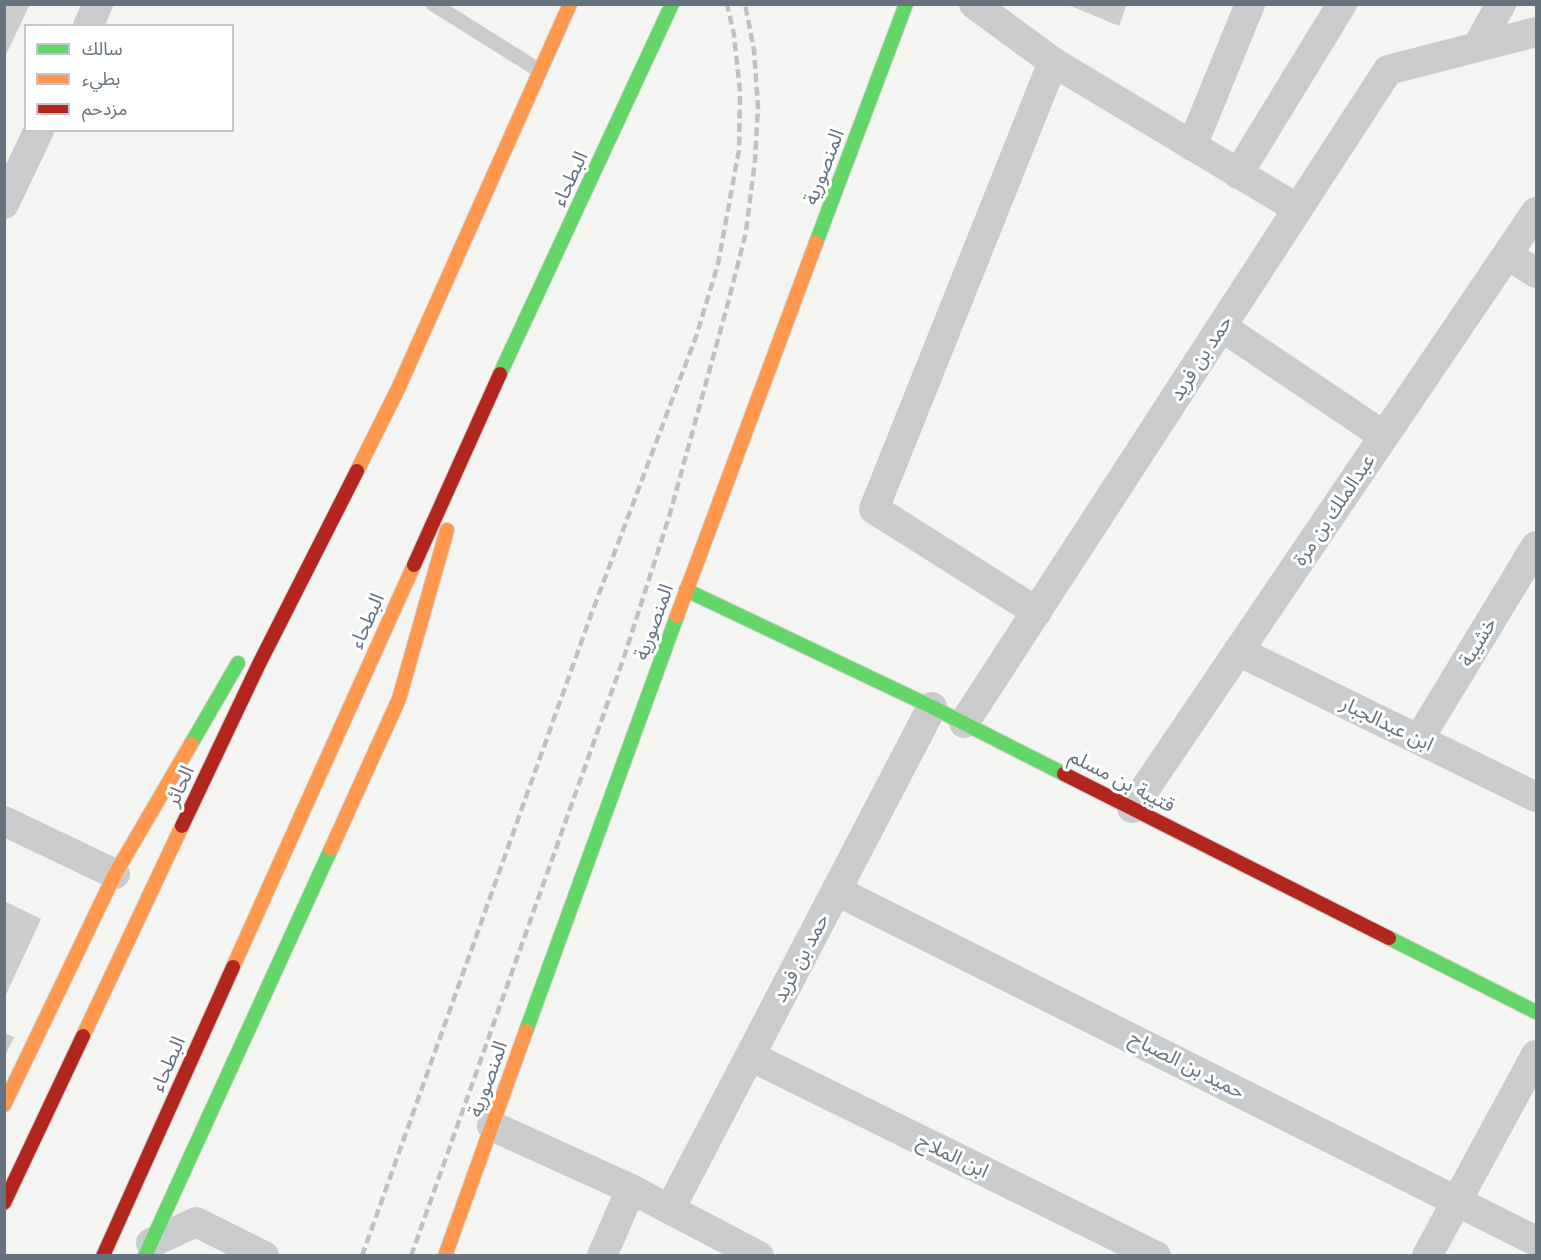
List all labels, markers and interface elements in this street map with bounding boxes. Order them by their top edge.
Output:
legend [24,24,234,132]
text: سالك [82,37,123,59]
text: بطيء [82,67,120,89]
text: مزدحم [82,97,127,119]
street label: المنصورية [799,126,849,208]
street label: البطحاء [547,148,593,210]
street label: حمد بن فريد [1165,311,1237,405]
street label: عبدالملك بن مرة [1288,450,1380,570]
street label: المنصورية [629,581,679,663]
street label: البطحاء [344,590,390,652]
street label: خشيبة [1454,613,1502,671]
street label: ابن عبدالجبار [1337,691,1437,757]
street label: قتيبة بن مسلم [1065,744,1179,818]
street label: الحائر [160,762,200,810]
street label: حمد بن فريد [768,910,834,1006]
street label: حميد بن الصباح [1125,1026,1249,1104]
street label: البطحاء [145,1033,191,1095]
street label: المنصورية [463,1038,513,1120]
street label: ابن الملاح [914,1129,992,1183]

